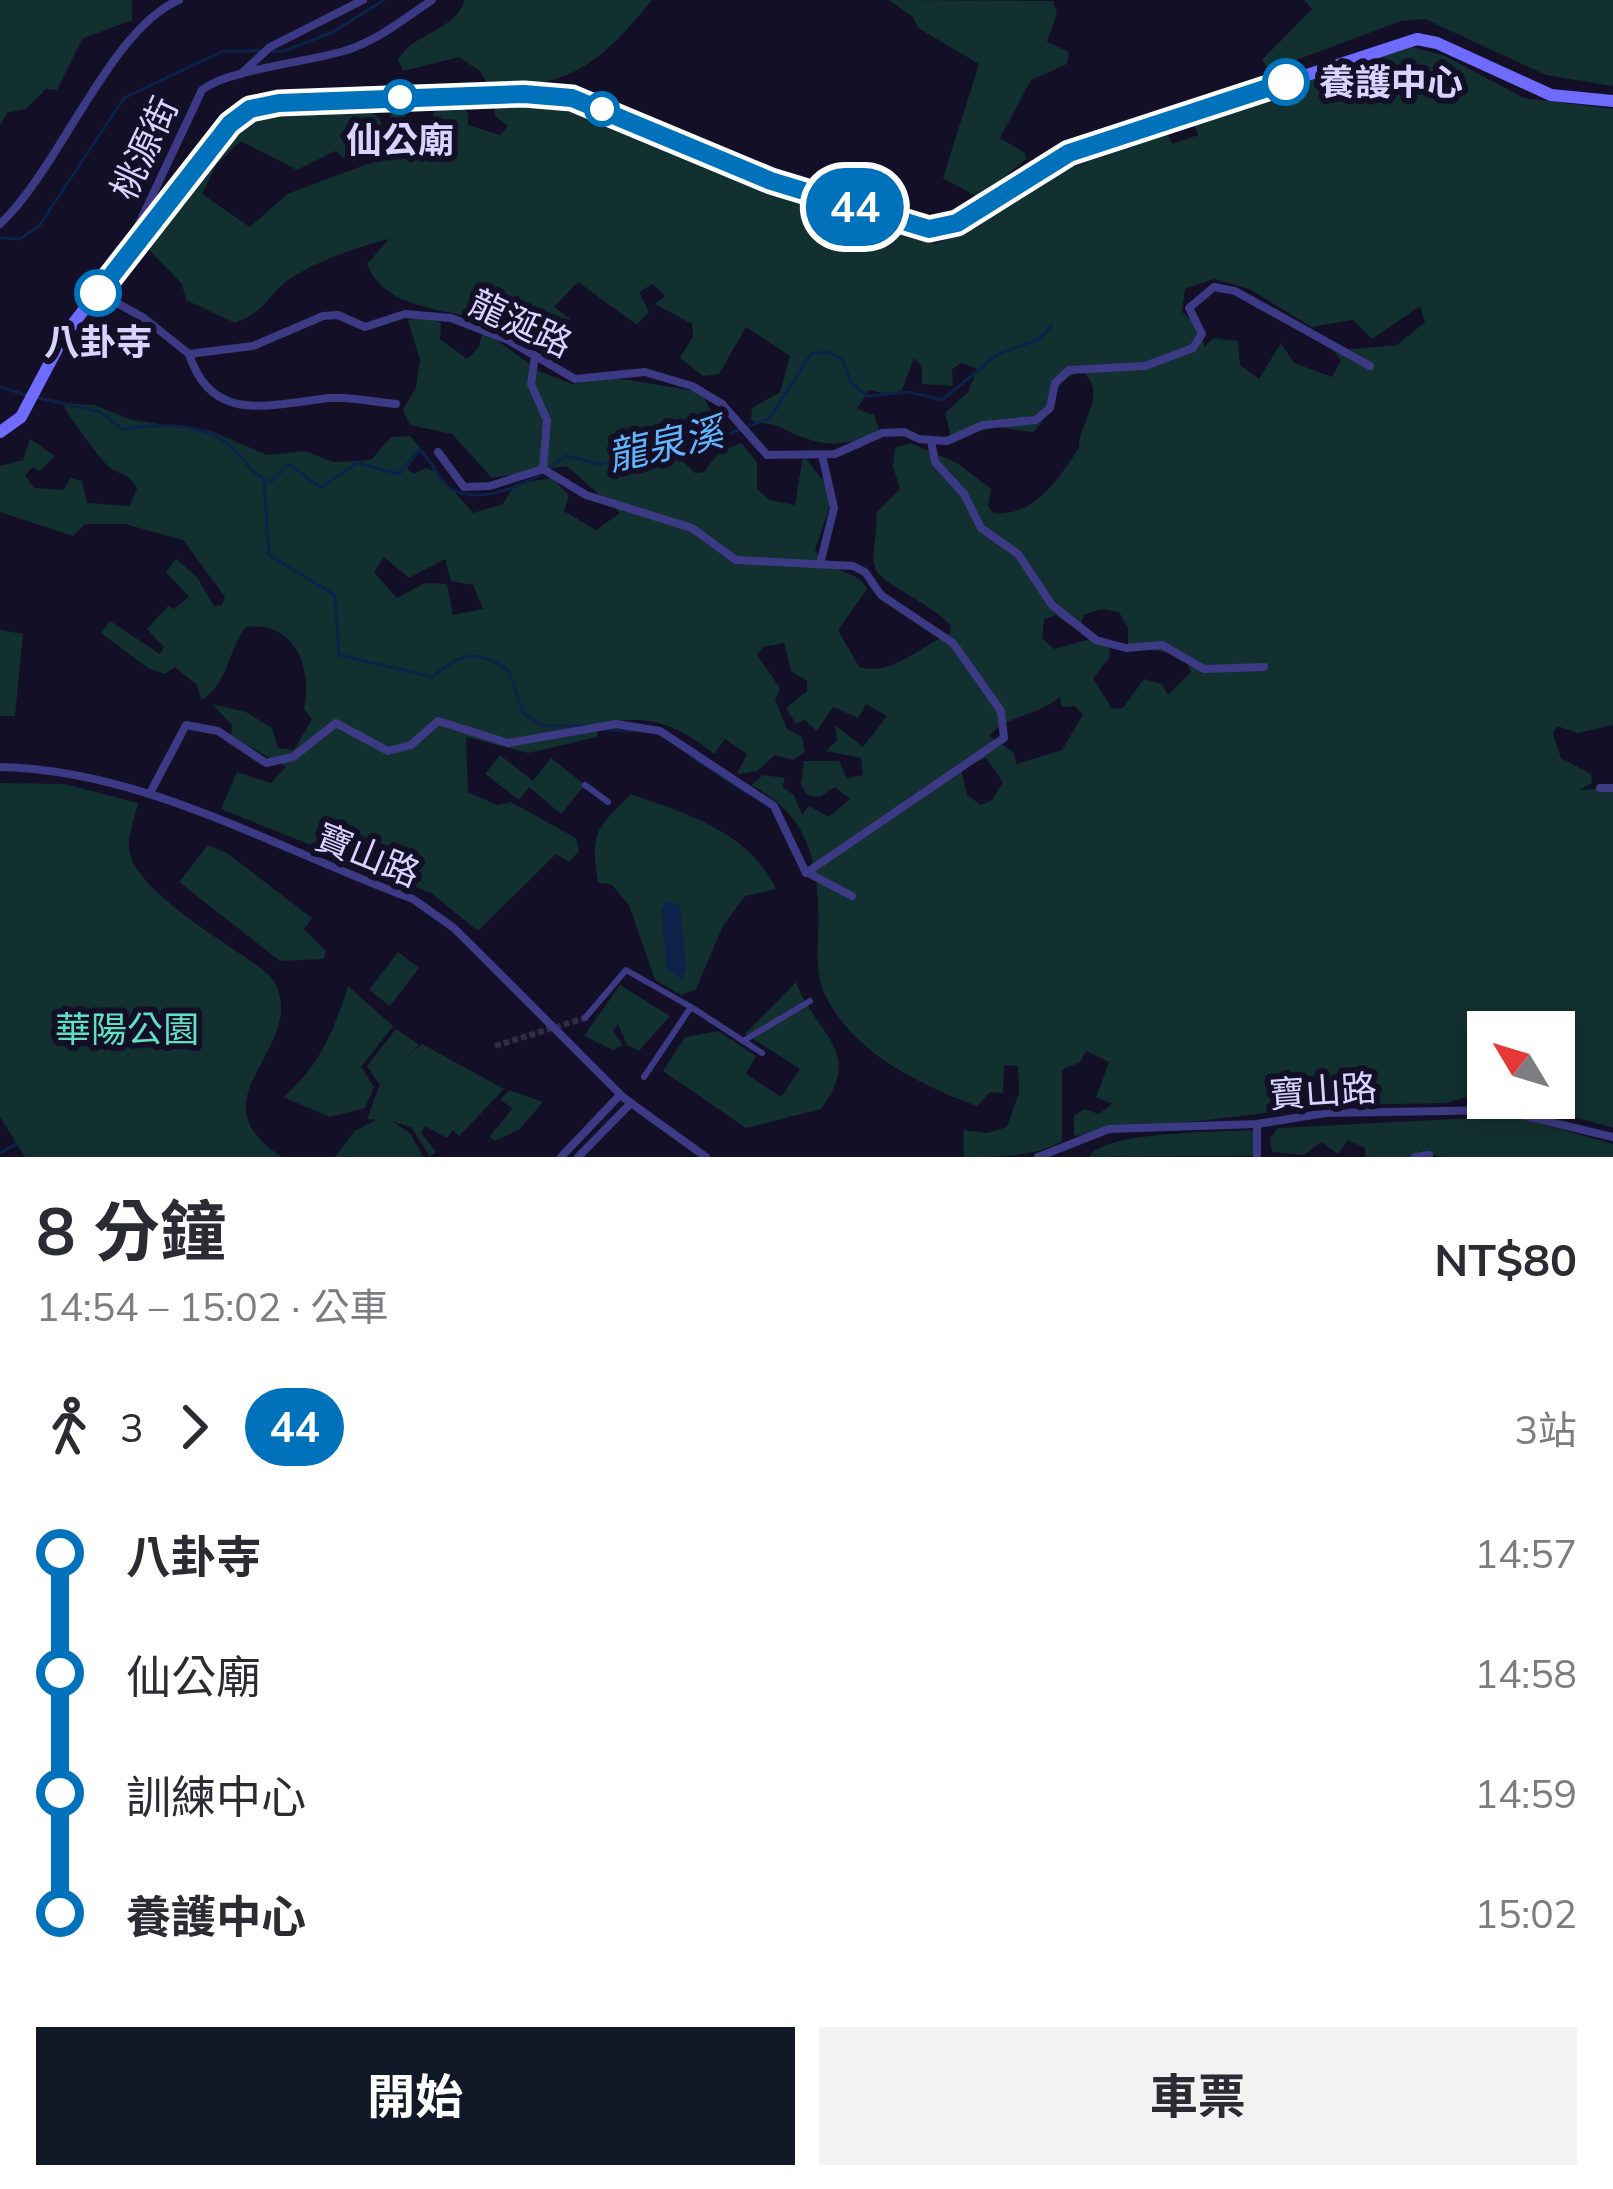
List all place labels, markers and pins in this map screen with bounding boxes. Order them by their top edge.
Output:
place label: 養護中心 [1319,59,1463,104]
marker: 養護中心 [1264,60,1308,104]
marker: 仙公廟 [384,81,416,113]
unlabelled marker [586,93,618,125]
place label: 仙公廟 [346,117,454,162]
marker: 八卦寺 [76,271,120,315]
place label: 八卦寺 [44,319,152,364]

